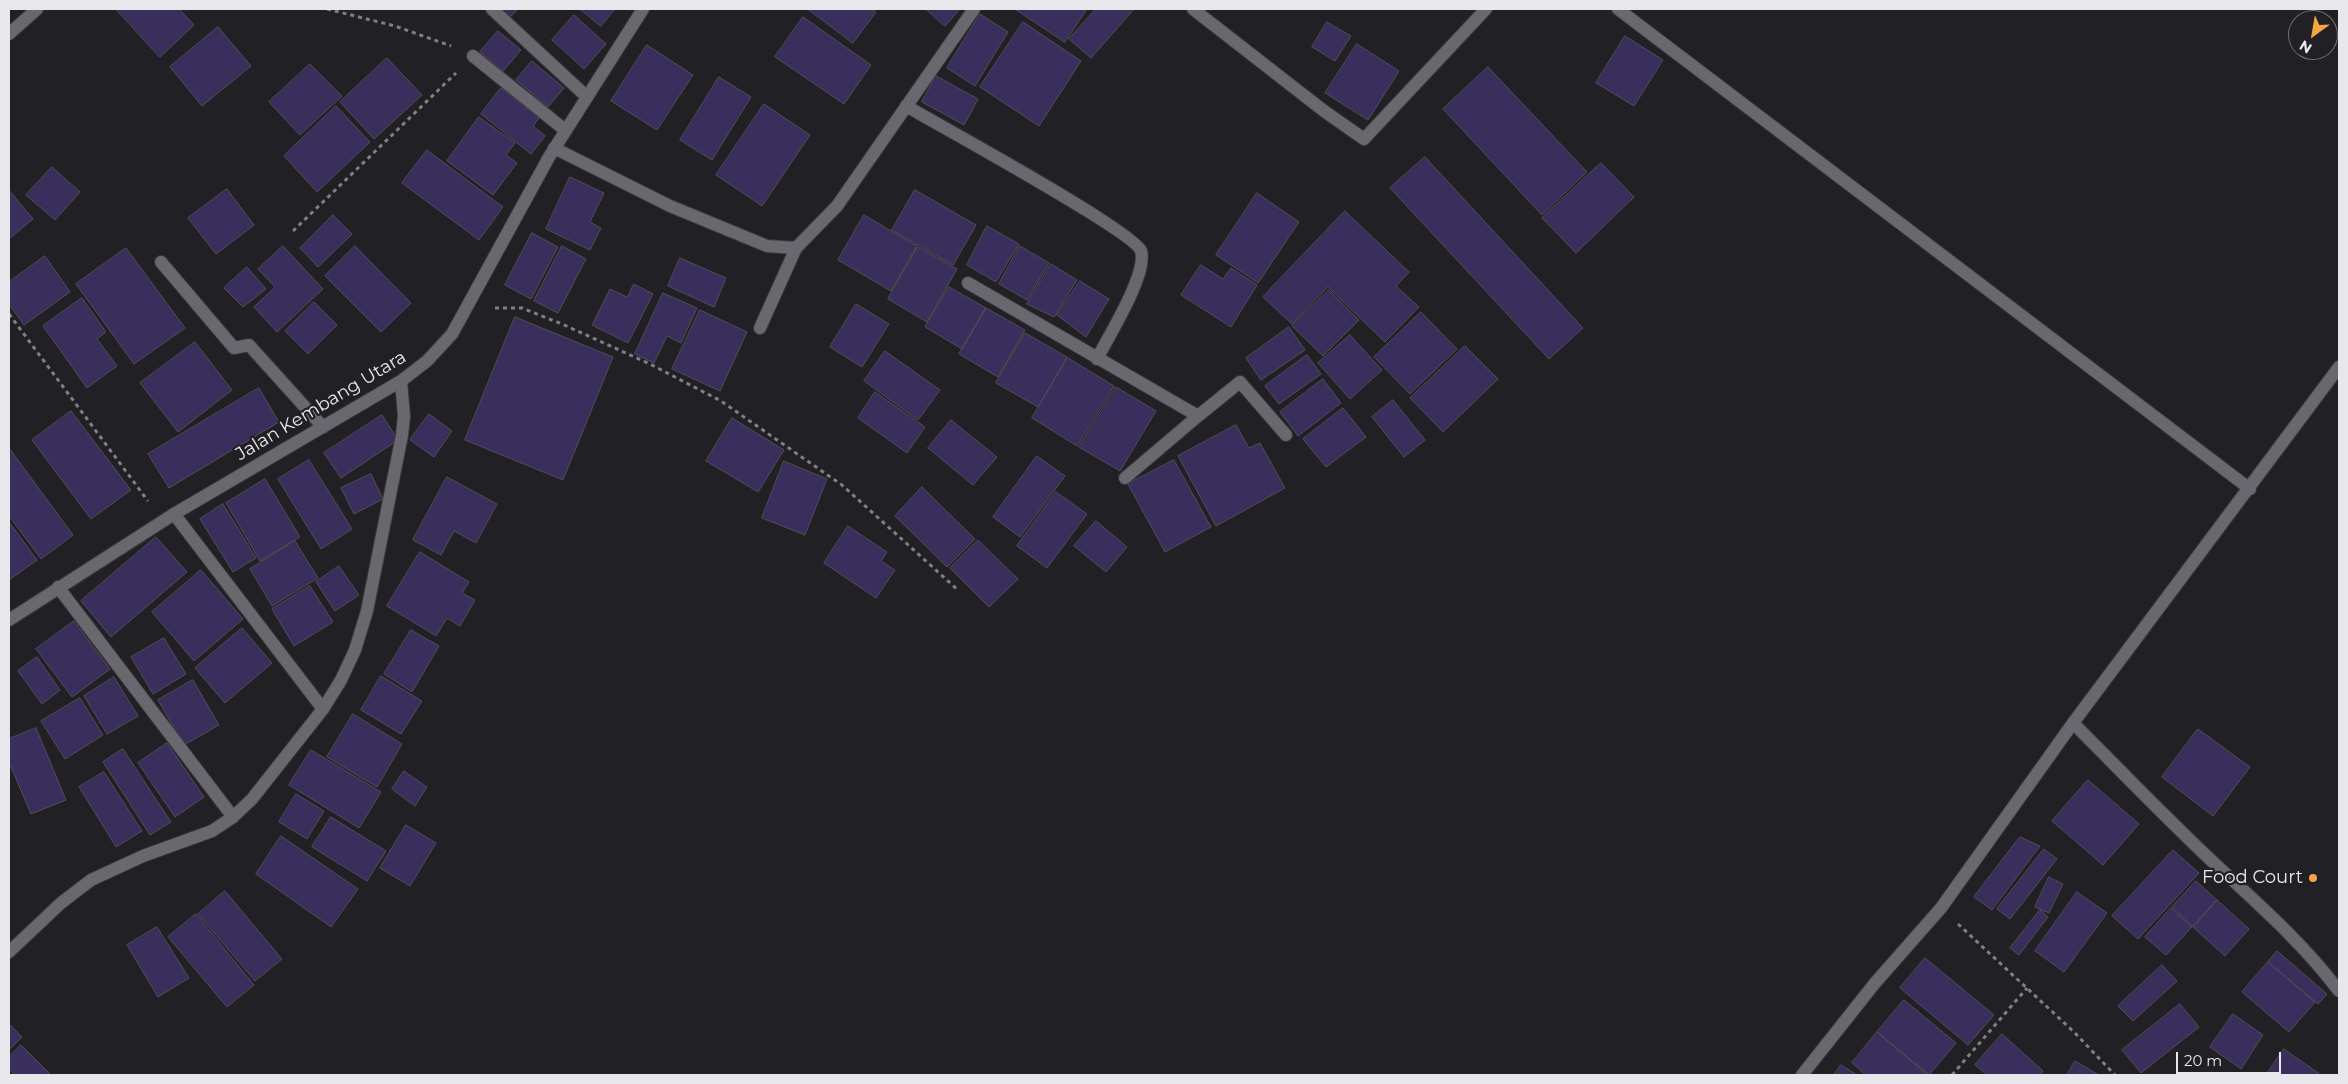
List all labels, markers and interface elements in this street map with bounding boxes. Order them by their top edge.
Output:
north arrow [2288,10,2338,60]
text: N [2296,36,2315,58]
street label: Jalan Kembang Utara [232,346,410,466]
place label: Food Court [2202,867,2303,889]
marker: Food Court [2307,872,2319,884]
scale bar [2178,1042,2283,1074]
text: 20 m [2184,1051,2222,1070]

